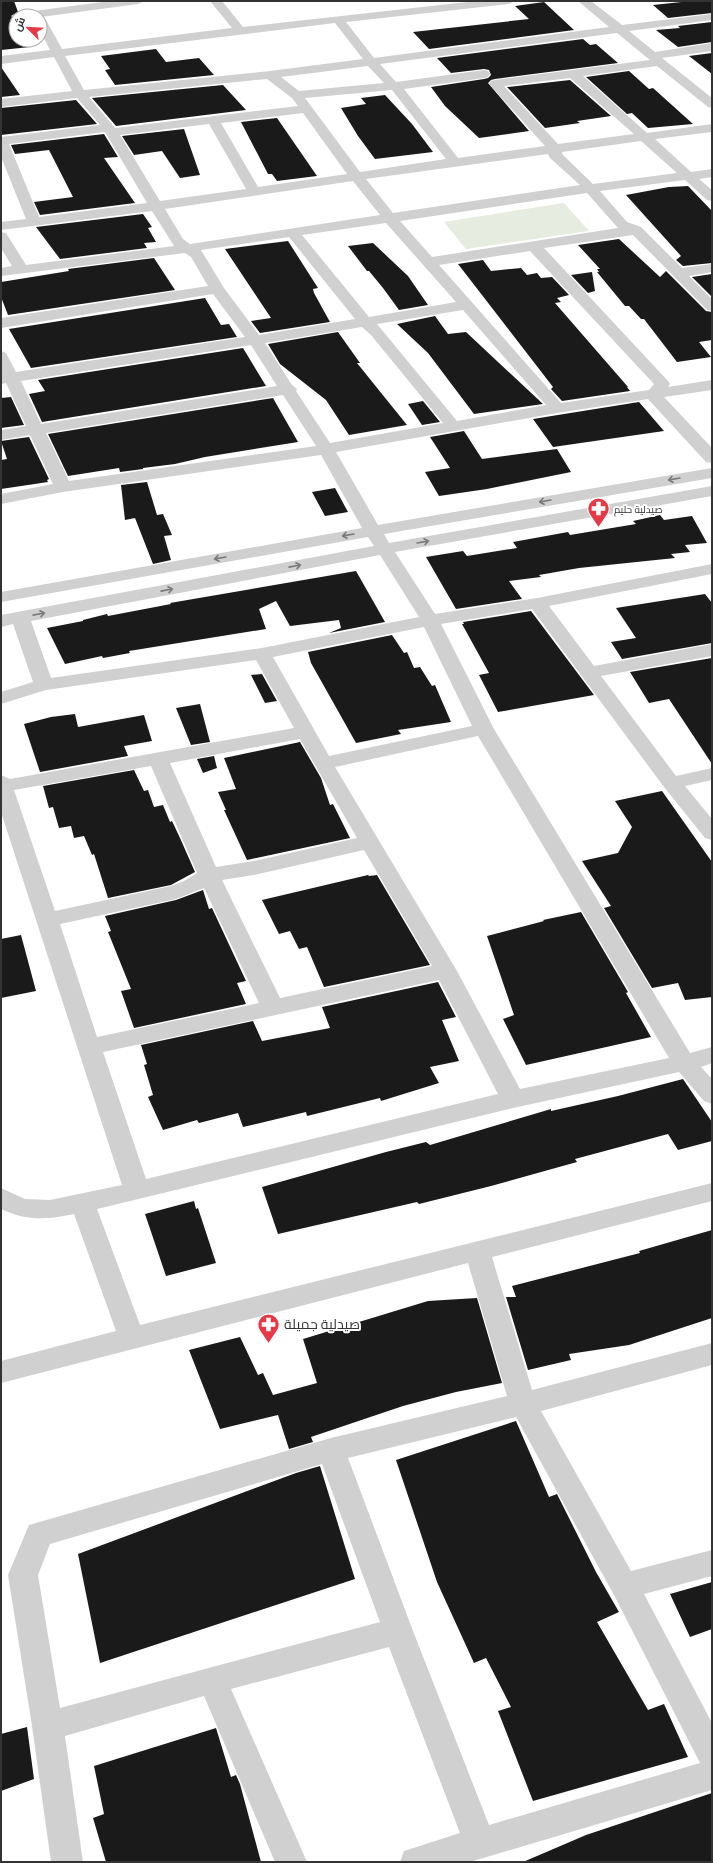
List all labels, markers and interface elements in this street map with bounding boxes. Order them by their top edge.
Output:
north arrow [8,8,48,48]
text: ش [10,15,28,33]
one-way arrow [667,476,680,484]
pharmacy icon: صيدلية حليم [586,496,612,529]
one-way arrow [539,497,552,505]
place label: صيدلية حليم [614,503,662,517]
one-way arrow [342,531,355,539]
one-way arrow [416,538,429,546]
one-way arrow [214,554,227,562]
one-way arrow [288,561,301,569]
one-way arrow [160,585,173,593]
one-way arrow [32,610,45,618]
pharmacy icon: صيدلية جميلة [256,1311,282,1344]
place label: صيدلية جميلة [284,1315,360,1332]

